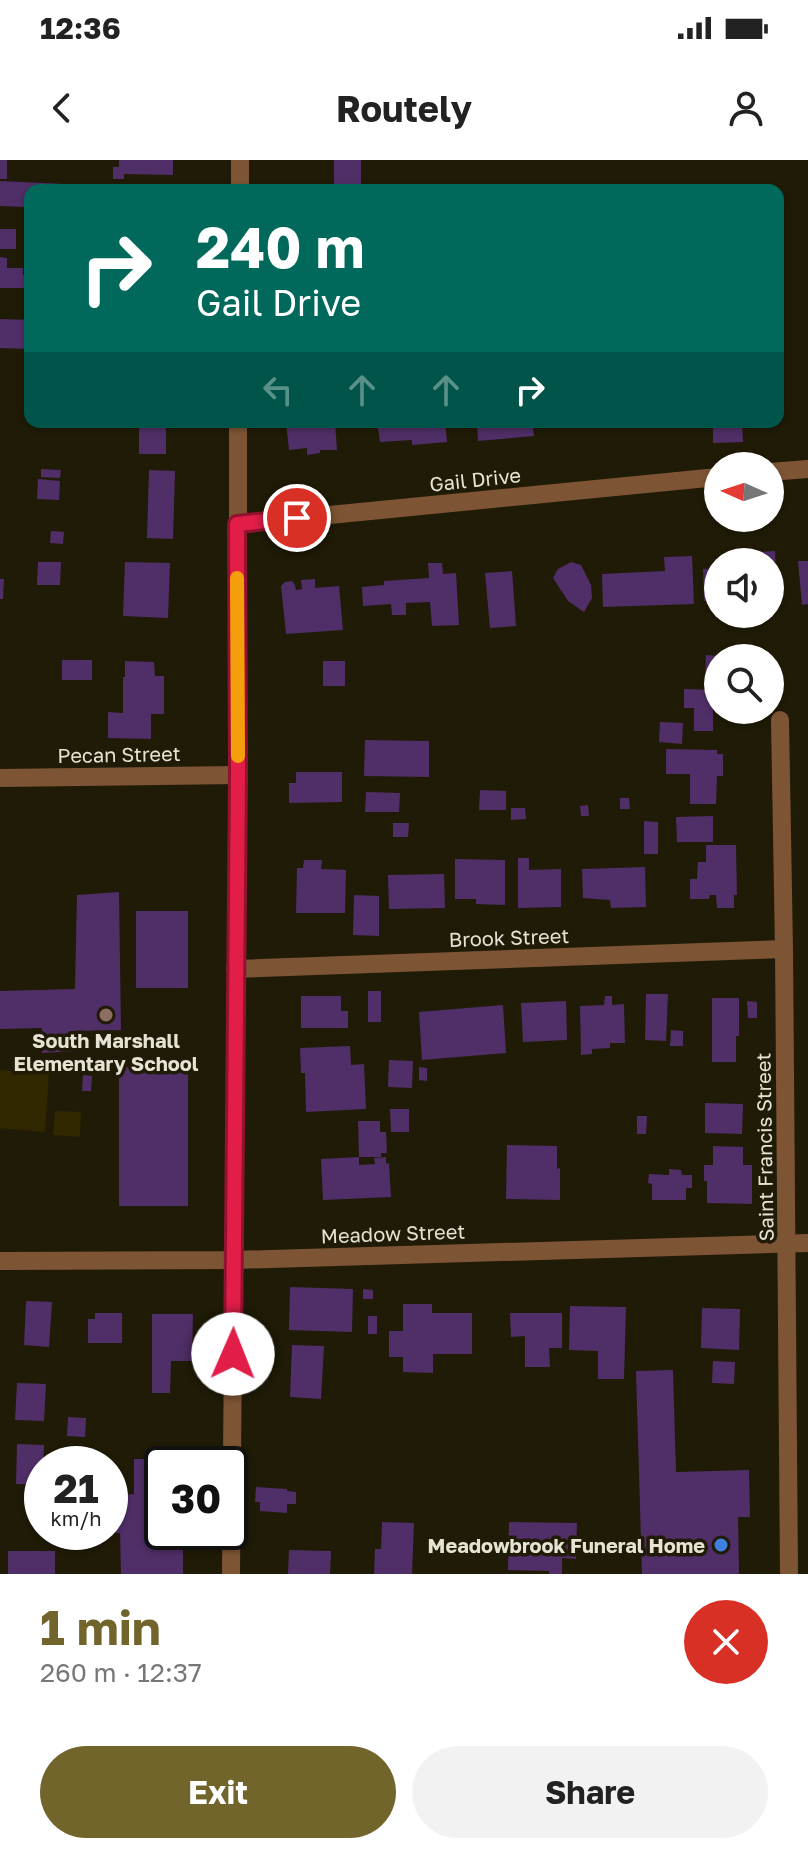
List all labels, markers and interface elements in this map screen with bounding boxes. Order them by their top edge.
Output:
text: 12:36 [40,10,121,46]
icon: back [40,86,84,130]
icon: person [724,86,768,130]
text: Routely [336,87,472,130]
text: 240 m [196,213,365,280]
icon: right [64,216,168,320]
text: Gail Drive [196,281,361,324]
icon: left [256,368,300,412]
icon: ahead [340,368,384,412]
icon: ahead [424,368,468,412]
icon: right [508,368,552,412]
north arrow [704,452,784,532]
map controls [704,452,784,724]
street label: Gail Drive [428,462,522,496]
pin [263,484,331,552]
icon: arrive [275,496,319,540]
button: sound [704,548,784,628]
button: search [704,644,784,724]
street label: Pecan Street [57,741,181,767]
street label: Brook Street [448,923,570,951]
marker: South Marshall Elementary School [97,1006,115,1024]
place label: South Marshall Elementary School [14,1028,199,1075]
street label: Saint Francis Street [750,1052,778,1242]
street label: Meadow Street [320,1218,466,1248]
position arrow [191,1312,275,1396]
speed limit sign: 30 [144,1446,248,1550]
text: 21 [54,1464,99,1512]
text: km/h [51,1506,101,1530]
place label: Meadowbrook Funeral Home [428,1533,705,1557]
marker: Meadowbrook Funeral Home [712,1536,730,1554]
text: 1 min [40,1598,161,1656]
button: close [684,1600,768,1684]
text: 260 m · 12:37 [40,1657,202,1688]
button: Exit [40,1746,396,1838]
button: Share [412,1746,768,1838]

